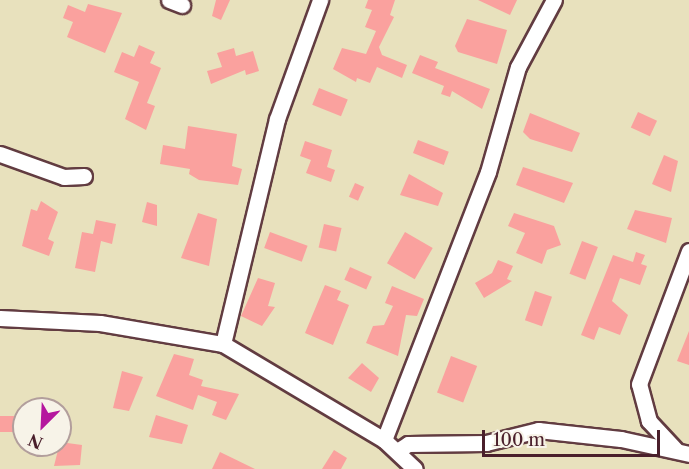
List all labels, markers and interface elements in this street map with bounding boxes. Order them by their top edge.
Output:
north arrow [12,397,72,457]
scale bar [485,418,664,456]
text: 100 m [493,429,545,451]
text: N [25,430,46,454]

